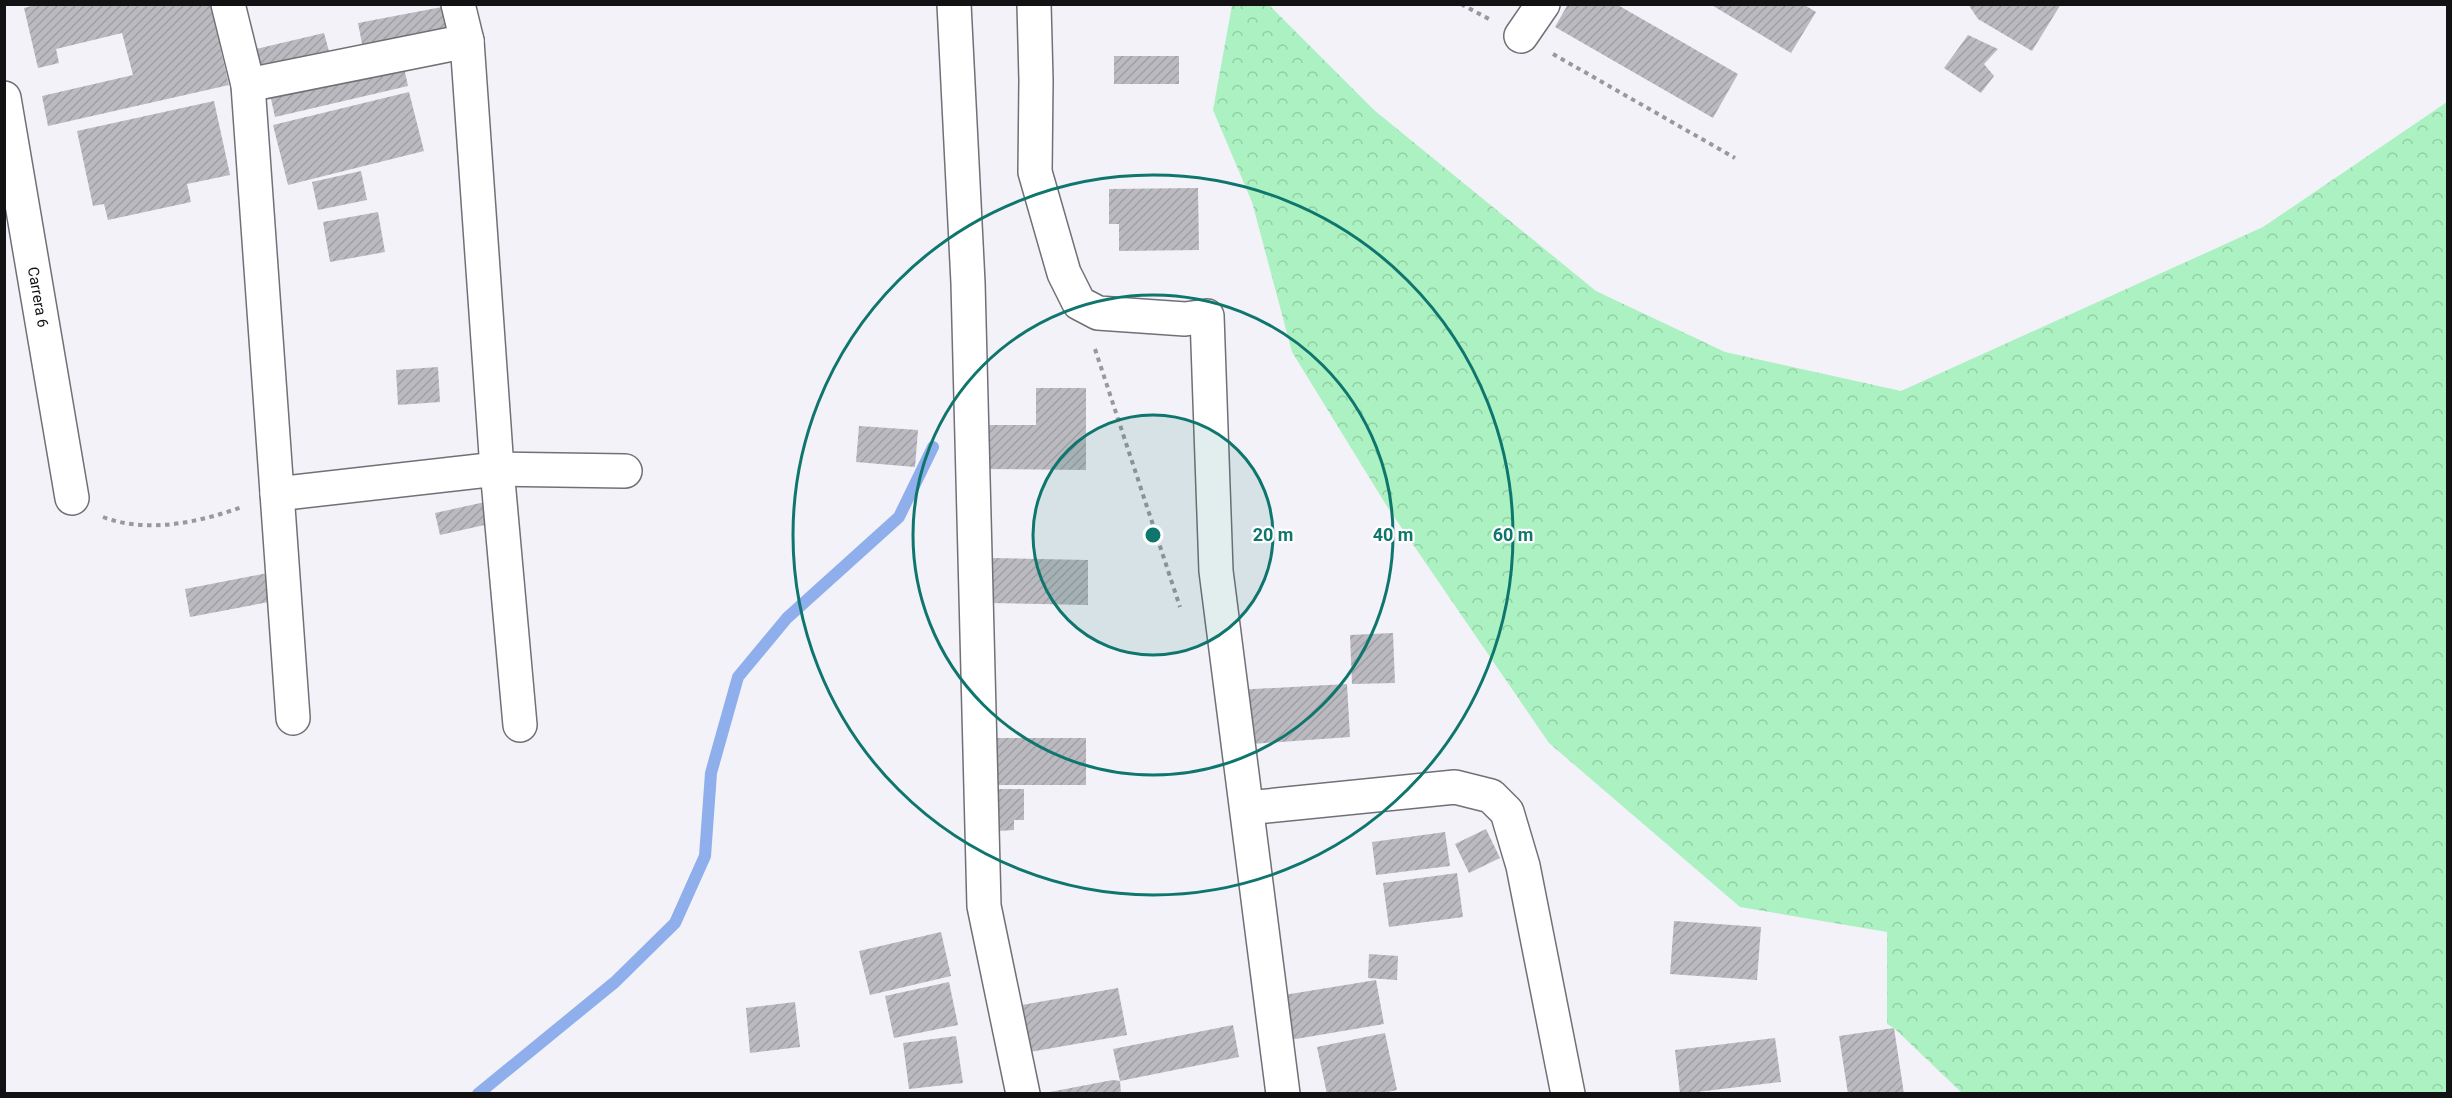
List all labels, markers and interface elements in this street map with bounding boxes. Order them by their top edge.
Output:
street label: Carrera 6 [24,266,52,329]
text: 20 m [1253,524,1293,545]
text: 40 m [1373,524,1413,545]
text: 60 m [1493,524,1533,545]
centre of rings [1143,525,1163,545]

